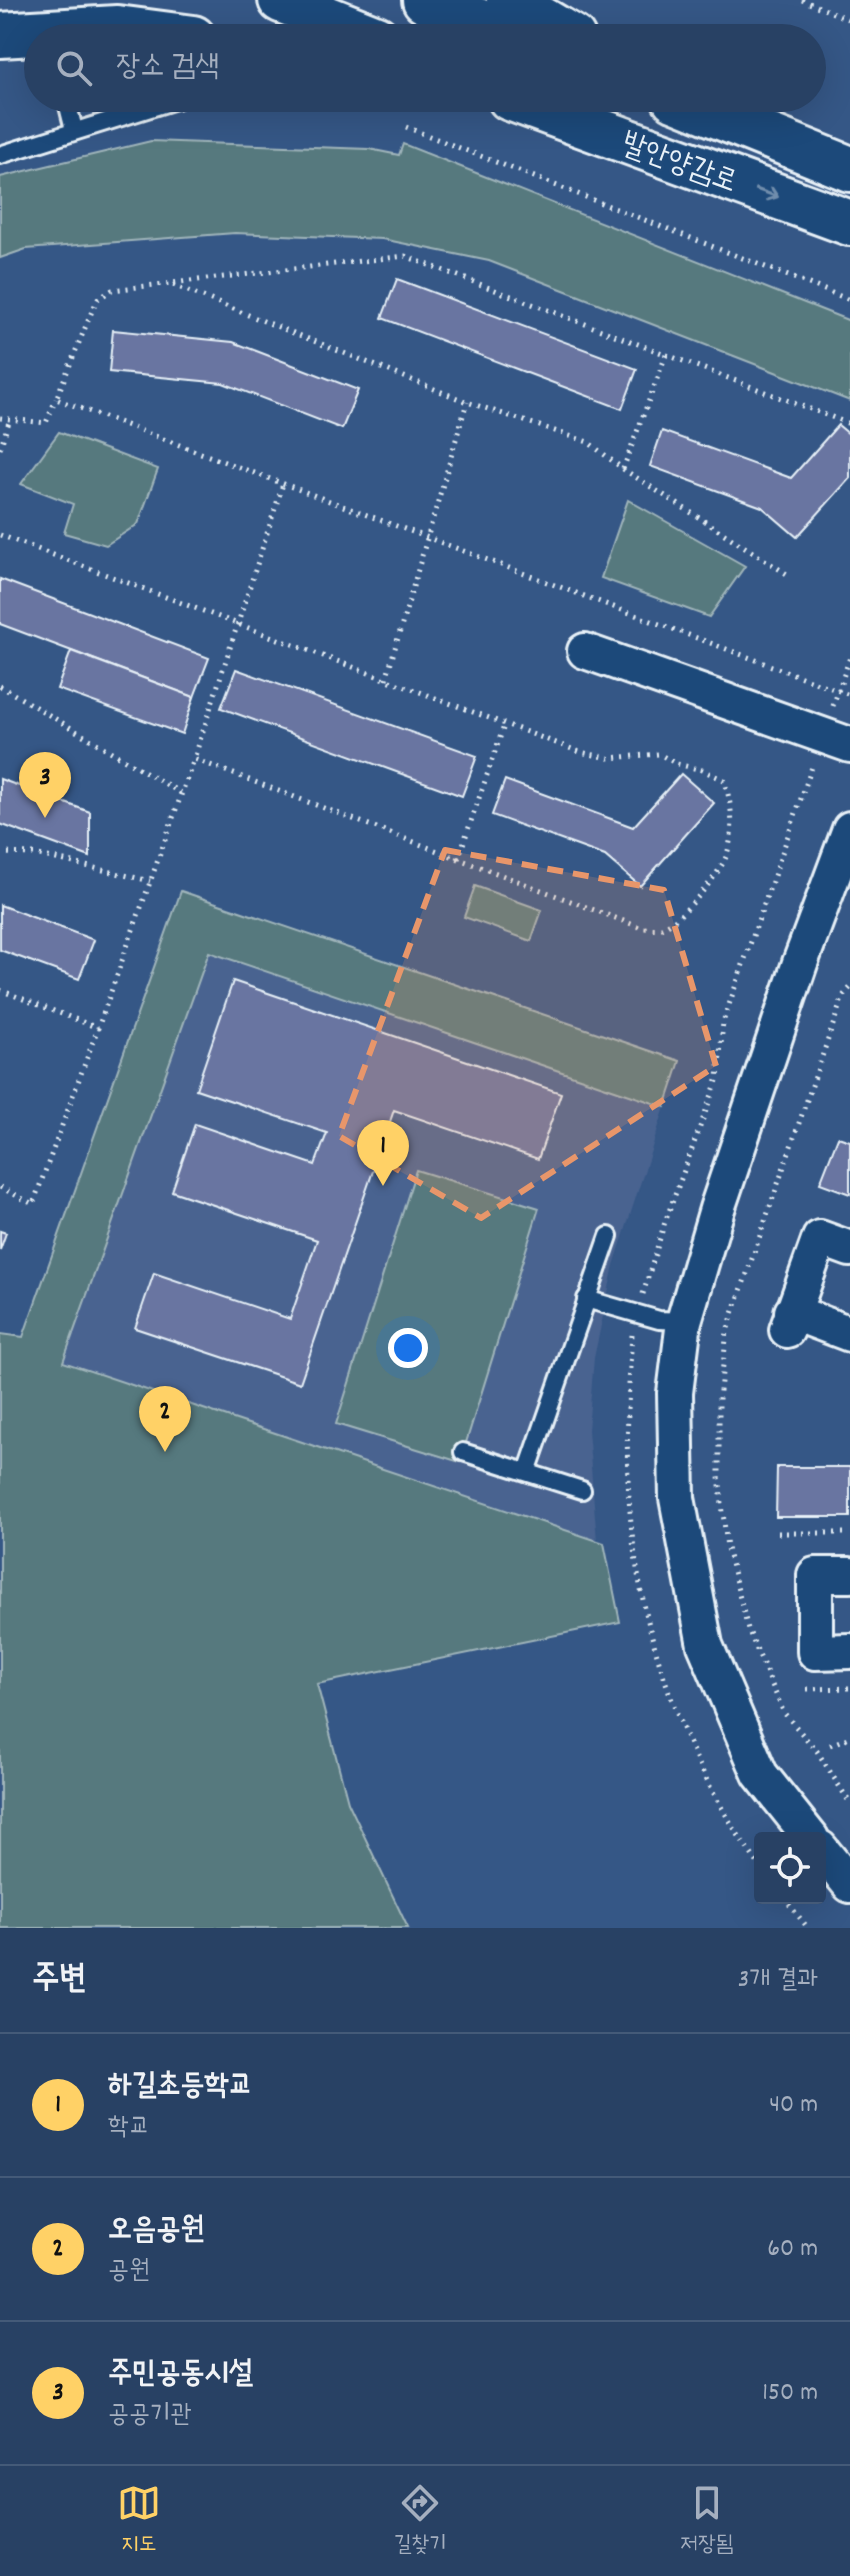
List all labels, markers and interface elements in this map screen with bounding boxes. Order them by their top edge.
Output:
search box [24,24,826,112]
icon: search [52,46,96,90]
text: 장소 검색 [116,47,219,90]
street label: 발안양감로 [614,124,743,206]
one-way arrow [754,186,779,201]
pin: 3 [19,752,71,818]
pin: 1 [357,1120,409,1186]
your location [388,1328,428,1368]
pin: 2 [139,1386,191,1452]
map controls [754,1832,826,1904]
button: locate [754,1832,826,1904]
text: 주변 [32,1956,87,2005]
text: 3개 결과 [738,1962,818,1999]
text: 하길초등학교 [108,2066,253,2109]
text: 1 [55,2087,61,2124]
text: 40 m [769,2087,818,2124]
text: 학교 [108,2109,150,2146]
text: 오음공원 [108,2210,205,2253]
text: 2 [52,2231,64,2268]
text: 60 m [767,2231,818,2268]
text: 공원 [108,2253,150,2290]
text: 주민공동시설 [108,2354,253,2397]
text: 3 [52,2375,64,2412]
text: 150 m [762,2375,818,2412]
text: 공공기관 [108,2397,192,2434]
tab: 지도 [117,2481,161,2561]
tab: 길찾기 [394,2481,447,2561]
tab: 저장됨 [680,2481,733,2561]

